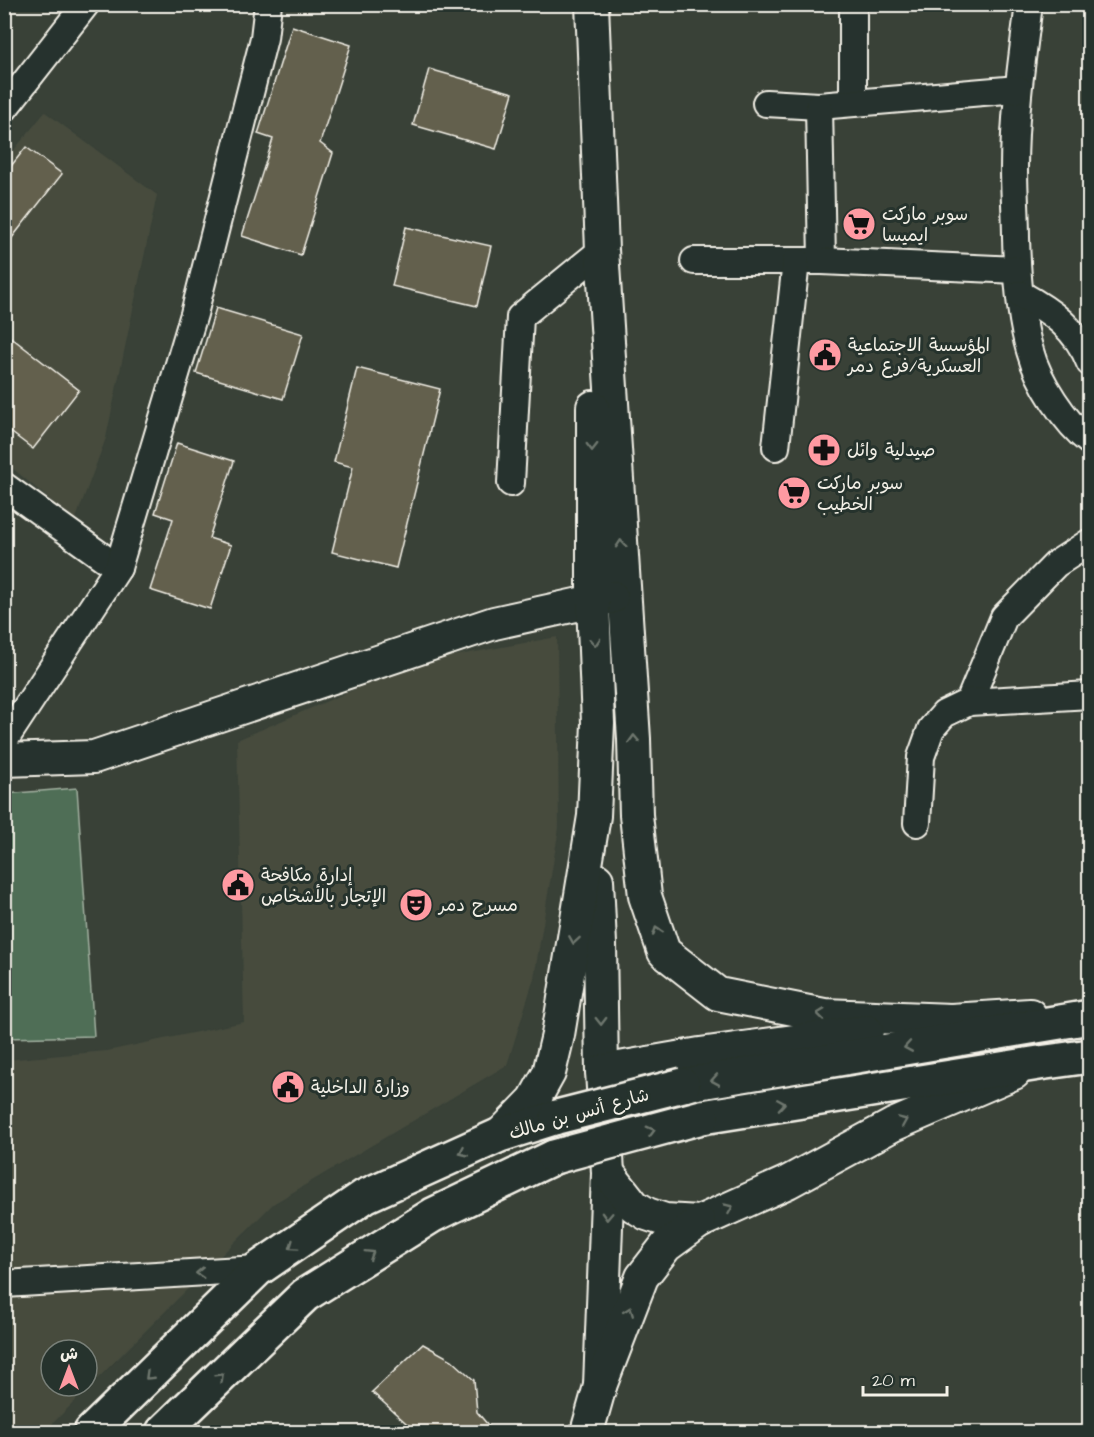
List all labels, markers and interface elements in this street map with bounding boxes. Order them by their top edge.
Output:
place label: سوبر ماركت ايميسا [882,202,968,248]
supermarket icon: سوبر ماركت ايميسا [841,206,877,242]
place label: المؤسسة الاجتماعية العسكرية/فرع دمر [846,333,990,379]
public building icon: المؤسسة الاجتماعية العسكرية/فرع دمر [807,337,843,373]
pharmacy icon: صيدلية وائل [806,432,842,468]
place label: صيدلية وائل [847,438,935,463]
one-way arrow [586,442,598,451]
place label: سوبر ماركت الخطيب [817,471,903,517]
supermarket icon: سوبر ماركت الخطيب [776,475,812,511]
one-way arrow [614,540,627,549]
one-way arrow [588,637,601,646]
one-way arrow [627,734,640,743]
place label: إدارة مكافحة الإتجار بالأشخاص [261,863,386,909]
public building icon: إدارة مكافحة الإتجار بالأشخاص [220,867,256,903]
theatre icon: مسرح دمر [398,887,434,923]
place label: مسرح دمر [437,893,518,918]
one-way arrow [652,926,665,937]
one-way arrow [568,934,581,944]
one-way arrow [817,1008,826,1020]
one-way arrow [595,1017,607,1026]
one-way arrow [903,1041,912,1053]
public building icon: وزارة الداخلية [270,1069,306,1105]
one-way arrow [711,1073,720,1085]
place label: وزارة الداخلية [311,1075,410,1100]
street label: شارع أنس بن مالك [506,1082,652,1146]
one-way arrow [776,1099,785,1111]
one-way arrow [897,1116,908,1128]
one-way arrow [645,1126,656,1138]
one-way arrow [458,1145,469,1157]
one-way arrow [722,1204,733,1216]
one-way arrow [600,1212,613,1221]
one-way arrow [288,1239,299,1250]
one-way arrow [364,1250,374,1262]
one-way arrow [195,1266,204,1279]
one-way arrow [622,1307,634,1318]
north arrow [39,1338,99,1398]
text: ش [60,1343,78,1365]
scale bar [863,1359,947,1397]
text: 20 m [872,1368,915,1393]
one-way arrow [145,1369,156,1380]
one-way arrow [213,1373,223,1384]

